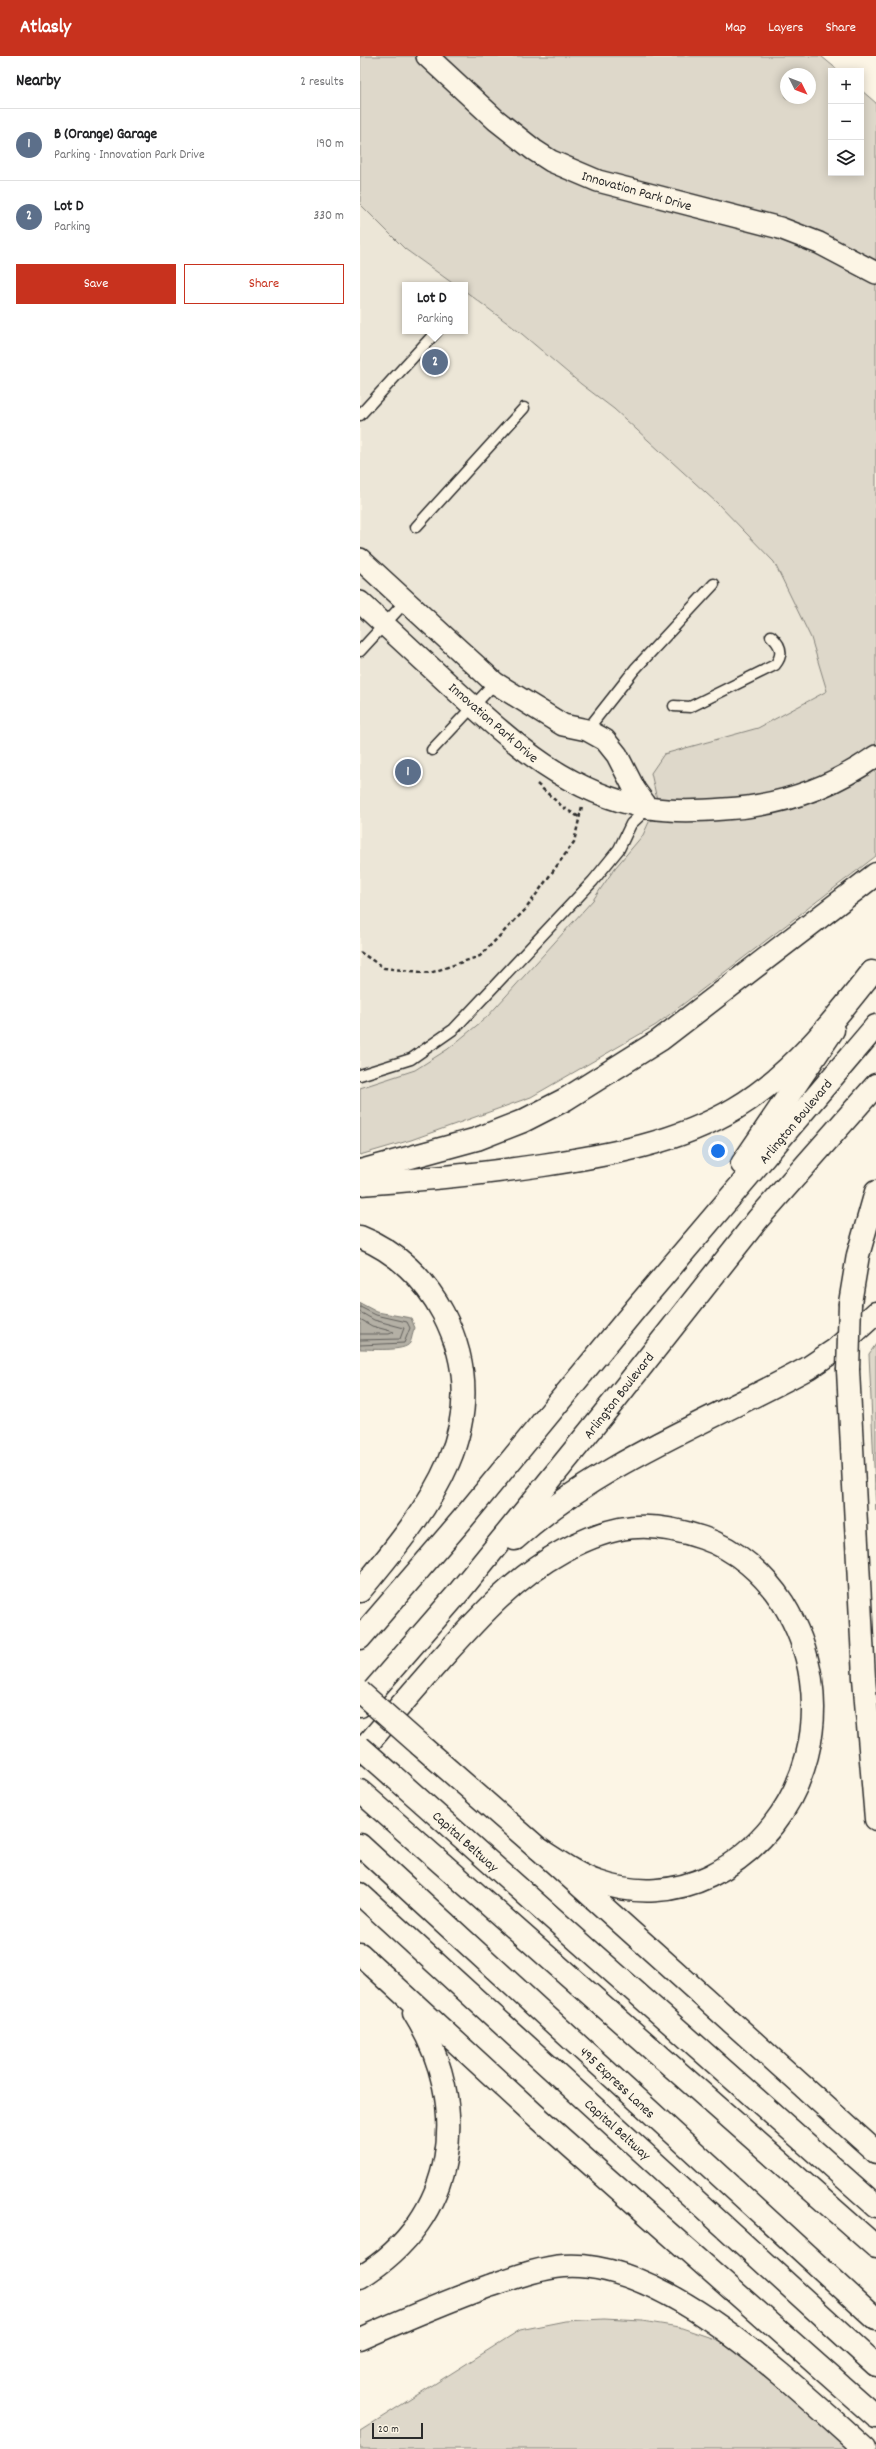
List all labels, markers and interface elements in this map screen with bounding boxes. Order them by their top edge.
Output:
text: Atlasly [20,15,71,42]
text: Map [725,18,746,38]
text: Layers [768,18,803,38]
text: Share [825,18,856,38]
north arrow [780,68,816,104]
map controls [828,68,864,176]
button: + [828,68,864,104]
text: Nearby [16,70,60,94]
text: 2 results [300,73,344,92]
button: − [828,104,864,140]
text: B (Orange) Garage [54,124,157,146]
text: 1 [28,135,30,154]
text: 190 m [316,135,344,154]
button: layers [828,140,864,176]
text: Parking · Innovation Park Drive [54,146,205,165]
street label: Innovation Park Drive [579,167,694,217]
text: Lot D [54,196,84,218]
text: 2 [26,207,32,226]
text: 330 m [313,207,344,226]
text: Parking [54,218,90,237]
button: Save [16,264,176,304]
button: Share [184,264,344,304]
popup [402,282,468,334]
text: Lot D [417,288,446,310]
text: Parking [417,310,453,329]
pin: 2 [422,347,448,377]
street label: Innovation Park Drive [443,679,542,768]
pin: 1 [395,757,421,787]
street label: Arlington Boulevard [755,1076,838,1169]
your location [708,1141,728,1161]
street label: Arlington Boulevard [579,1349,660,1444]
street label: Capital Beltway [427,1807,503,1878]
street label: 495 Express Lanes [574,2043,659,2124]
street label: Capital Beltway [579,2095,655,2166]
scale bar [372,2421,423,2440]
text: 20 m [378,2422,399,2438]

